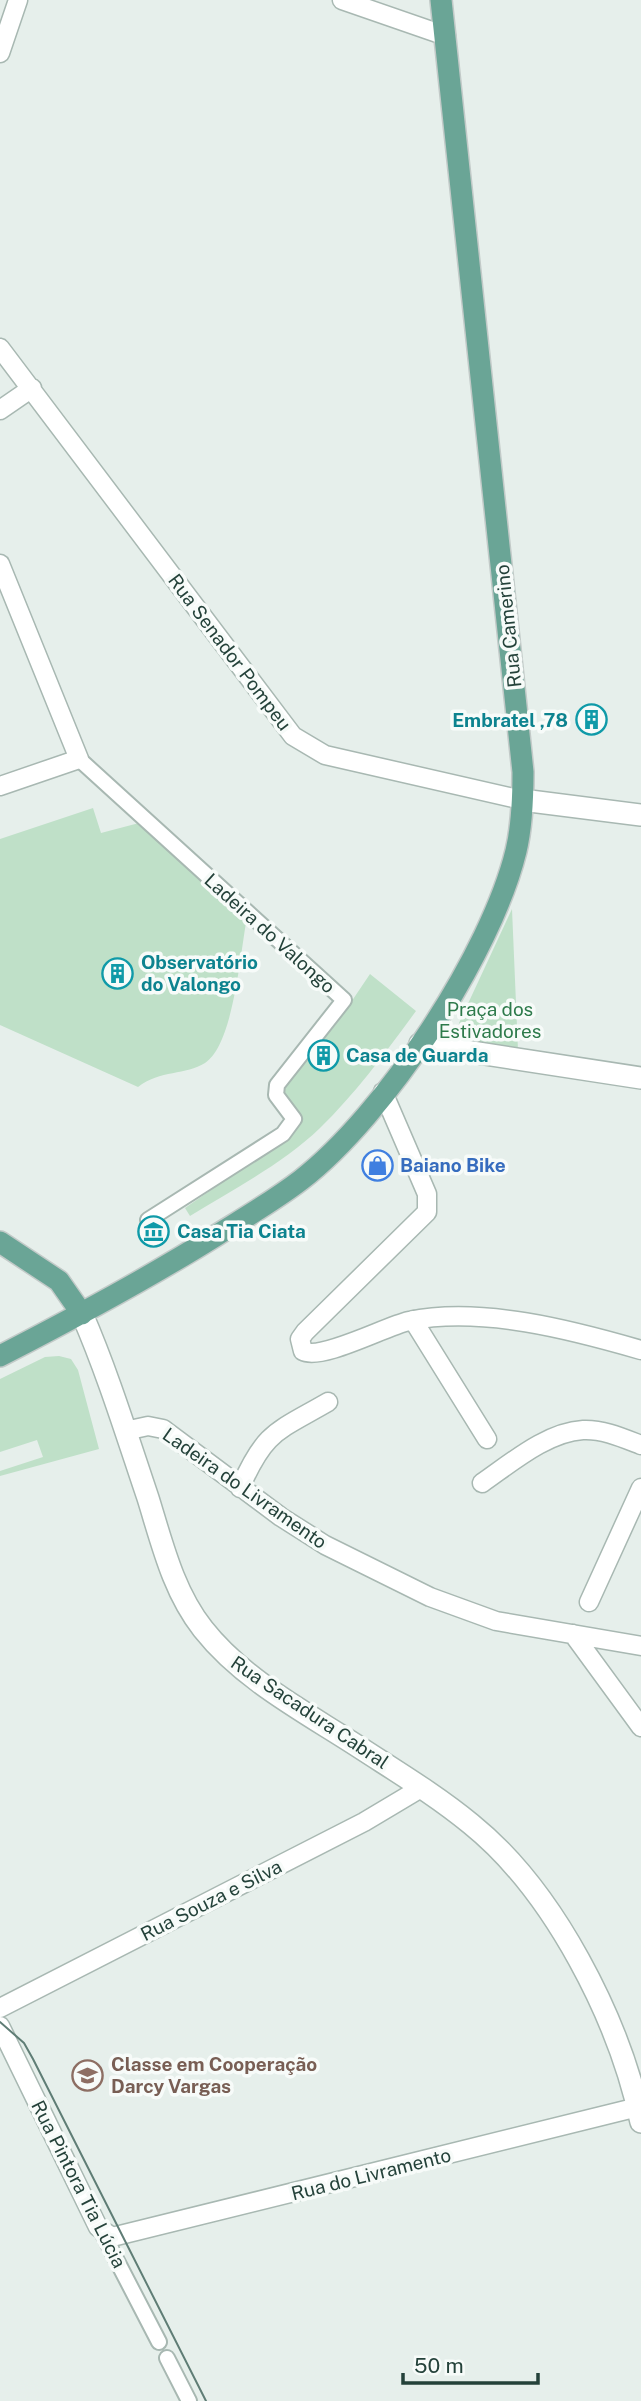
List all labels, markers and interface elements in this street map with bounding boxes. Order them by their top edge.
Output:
street label: Rua Camerino [491,563,525,689]
street label: Rua Senador Pompeu [164,569,296,735]
building icon: Embratel ,78 [574,703,608,737]
place label: Embratel ,78 [452,709,568,731]
street label: Ladeira do Valongo [200,869,340,997]
place label: Observatório do Valongo [141,951,258,995]
building icon: Observatório do Valongo [101,956,135,990]
park label: Praça dos Estivadores [439,998,541,1042]
building icon: Casa de Guarda [306,1038,340,1072]
place label: Casa de Guarda [346,1044,488,1066]
shop icon: Baiano Bike [360,1148,394,1182]
place label: Baiano Bike [400,1154,506,1176]
museum icon: Casa Tia Ciata [137,1214,171,1248]
place label: Casa Tia Ciata [177,1220,306,1242]
street label: Ladeira do Livramento [159,1423,331,1553]
street label: Rua Sacadura Cabral [227,1651,393,1773]
street label: Rua Souza e Silva [137,1855,285,1945]
place label: Classe em Cooperação Darcy Vargas [111,2053,317,2097]
school or university icon: Classe em Cooperação Darcy Vargas [71,2058,105,2092]
street label: Rua Pintora Tia Lúcia [27,2097,131,2271]
street label: Rua do Livramento [289,2144,453,2204]
scale bar [403,2342,538,2386]
text: 50 m [414,2353,464,2378]

